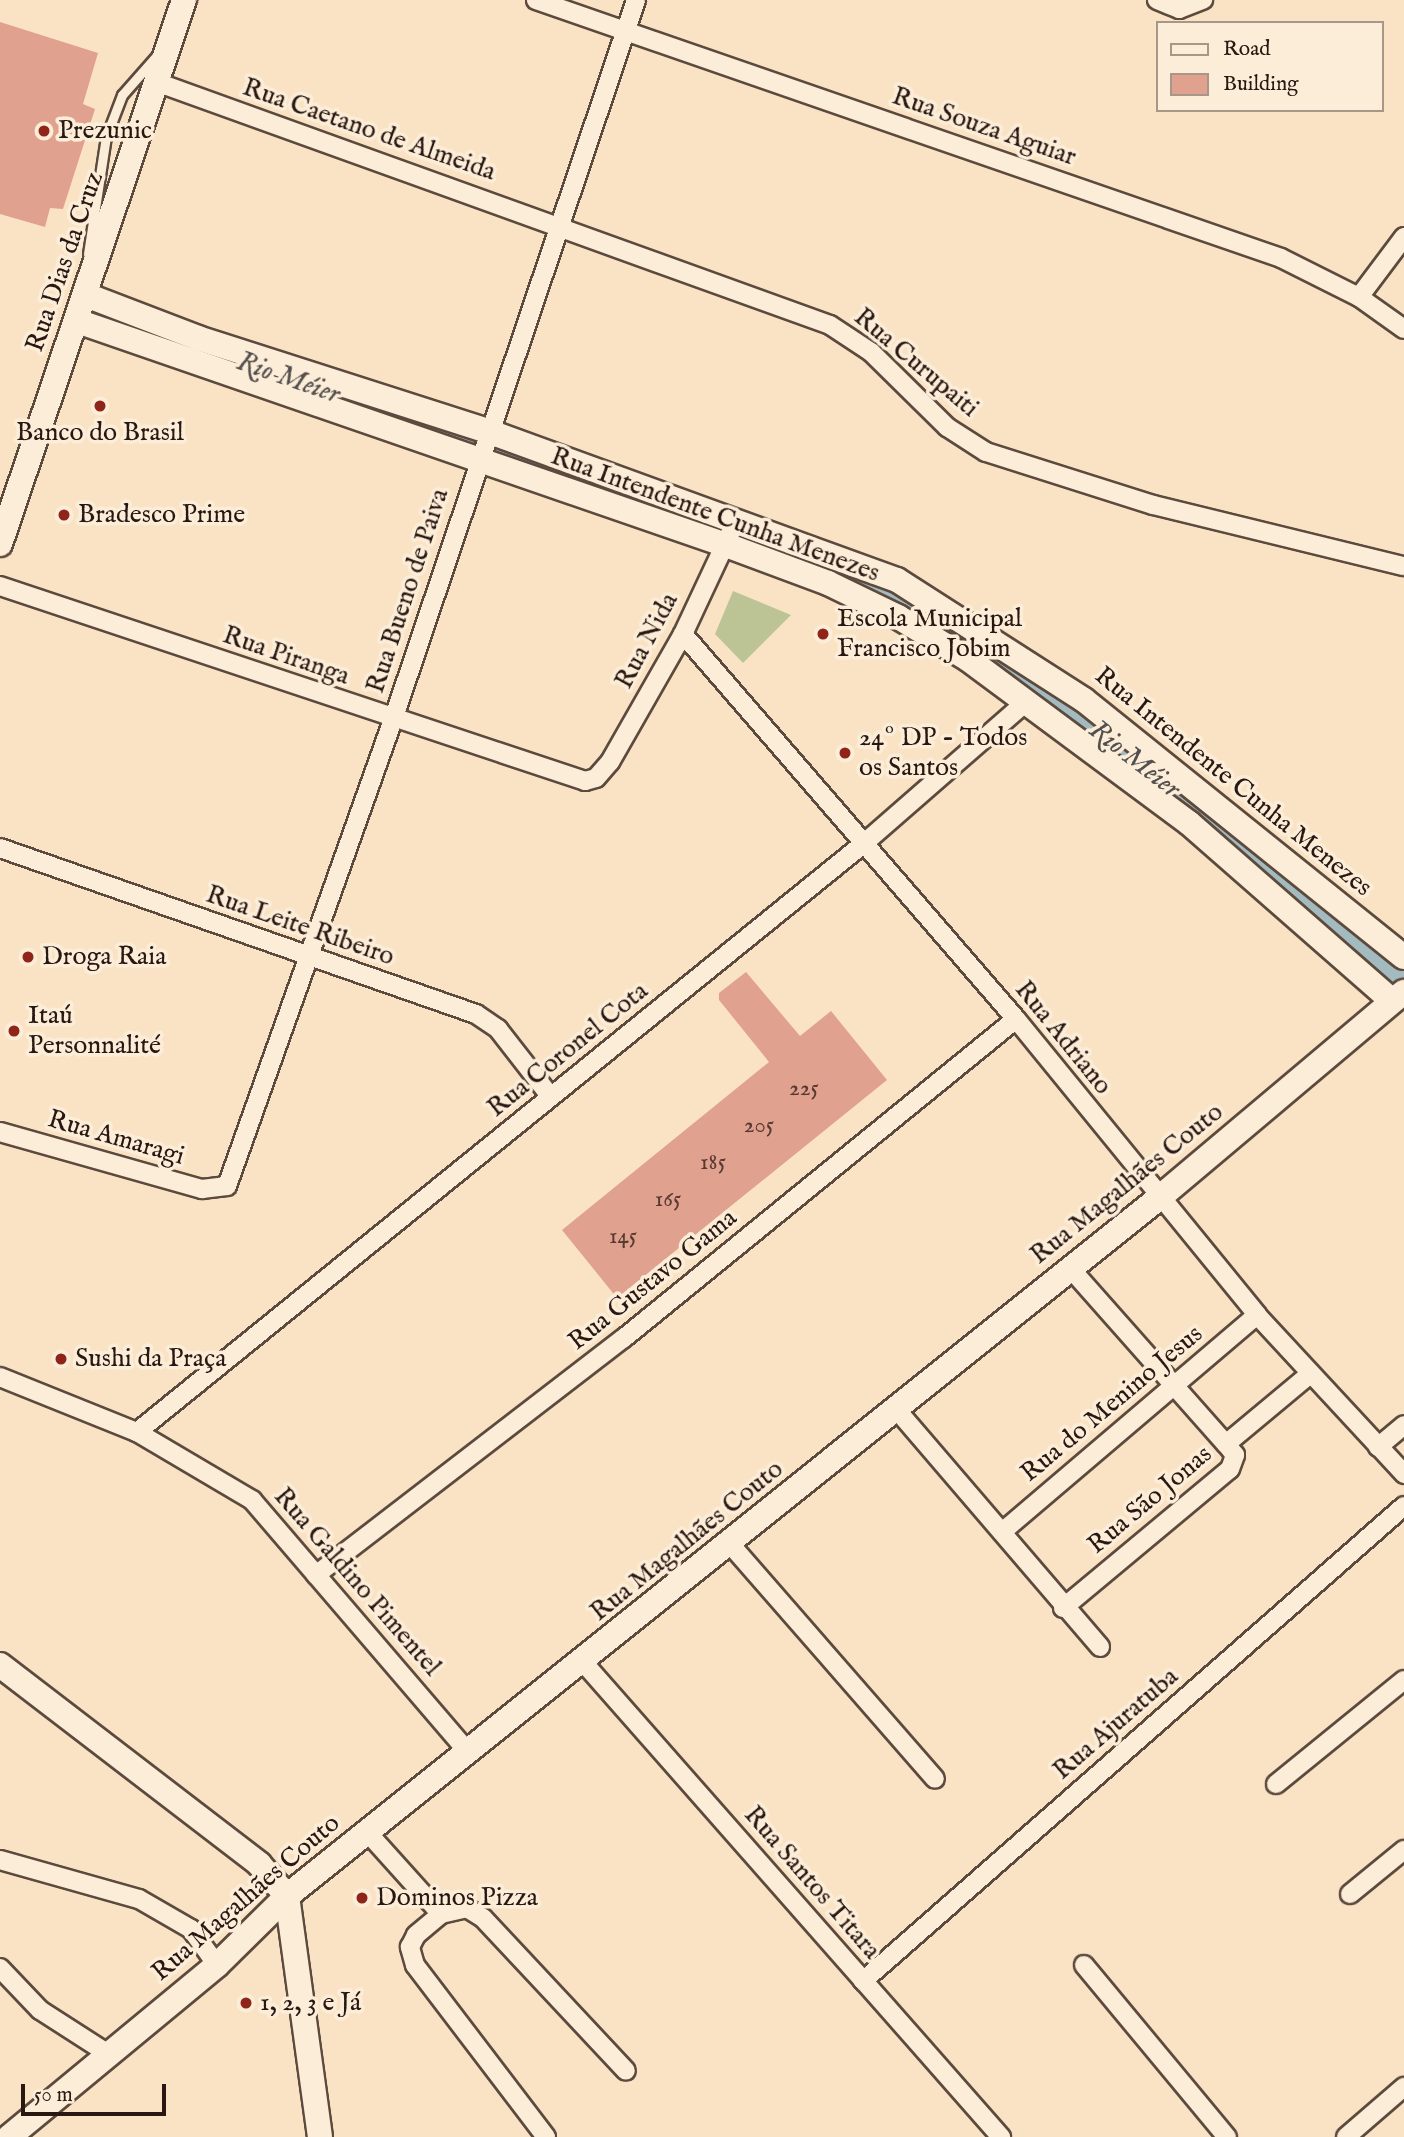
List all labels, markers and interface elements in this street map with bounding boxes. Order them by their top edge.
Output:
legend [1156,21,1383,112]
text: Road [1223,36,1270,63]
text: Building [1223,71,1298,98]
street label: Rua Caetano de Almeida [238,72,500,188]
street label: Rua Souza Aguiar [888,81,1080,173]
place label: Prezunic [58,115,152,147]
marker: Prezunic [36,123,52,139]
street label: Rua Dias da Cruz [20,168,110,356]
street label: Rua Curupaiti [847,302,985,424]
water label: Rio Méier [232,346,344,412]
marker: Banco do Brasil [92,398,108,414]
place label: Banco do Brasil [16,417,184,449]
street label: Rua Intendente Cunha Menezes [546,441,884,589]
street label: Rua Bueno de Paiva [360,485,456,697]
place label: Bradesco Prime [78,499,245,531]
marker: Bradesco Prime [56,507,72,523]
street label: Rua Nida [609,588,685,694]
place label: Escola Municipal Francisco Jobim [837,603,1022,664]
street label: Rua Piranga [219,620,353,692]
marker: Escola Municipal Francisco Jobim [815,626,831,642]
street label: Rua Intendente Cunha Menezes [1088,661,1378,903]
water label: Rio Méier [1082,714,1186,806]
place label: 24º DP - Todos os Santos [859,722,1027,784]
marker: 24º DP - Todos os Santos [837,745,853,761]
street label: Rua Leite Ribeiro [202,879,398,973]
place label: Droga Raia [42,941,167,973]
marker: Droga Raia [20,949,36,965]
street label: Rua Adriano [1008,975,1118,1101]
street label: Rua Coronel Cota [481,976,655,1124]
place label: Itaú Personnalité [28,1000,161,1062]
marker: Itaú Personnalité [6,1023,22,1039]
house number: 225 [789,1075,819,1103]
street label: Rua Magalhães Couto [1024,1097,1230,1271]
street label: Rua Amaragi [44,1104,188,1172]
house number: 205 [744,1112,774,1140]
house number: 185 [700,1149,726,1177]
house number: 165 [655,1186,681,1214]
street label: Rua Gustavo Gama [563,1203,743,1357]
house number: 145 [609,1223,637,1251]
street label: Rua do Menino Jesus [1015,1319,1209,1489]
place label: Sushi da Praça [75,1343,226,1375]
marker: Sushi da Praça [53,1351,69,1367]
street label: Rua São Jonas [1082,1439,1218,1561]
street label: Rua Magalhães Couto [584,1454,790,1628]
street label: Rua Galdino Pimentel [267,1482,447,1682]
street label: Rua Ajuratuba [1047,1661,1185,1787]
street label: Rua Santos Titara [737,1800,887,1966]
street label: Rua Magalhães Couto [146,1808,346,1988]
place label: Dominos Pizza [376,1882,538,1914]
marker: Dominos Pizza [354,1890,370,1906]
place label: 1, 2, 3 e Já [260,1987,361,2019]
marker: 1, 2, 3 e Já [238,1995,254,2011]
scale bar [24,2070,170,2114]
text: 50 m [34,2082,73,2109]

